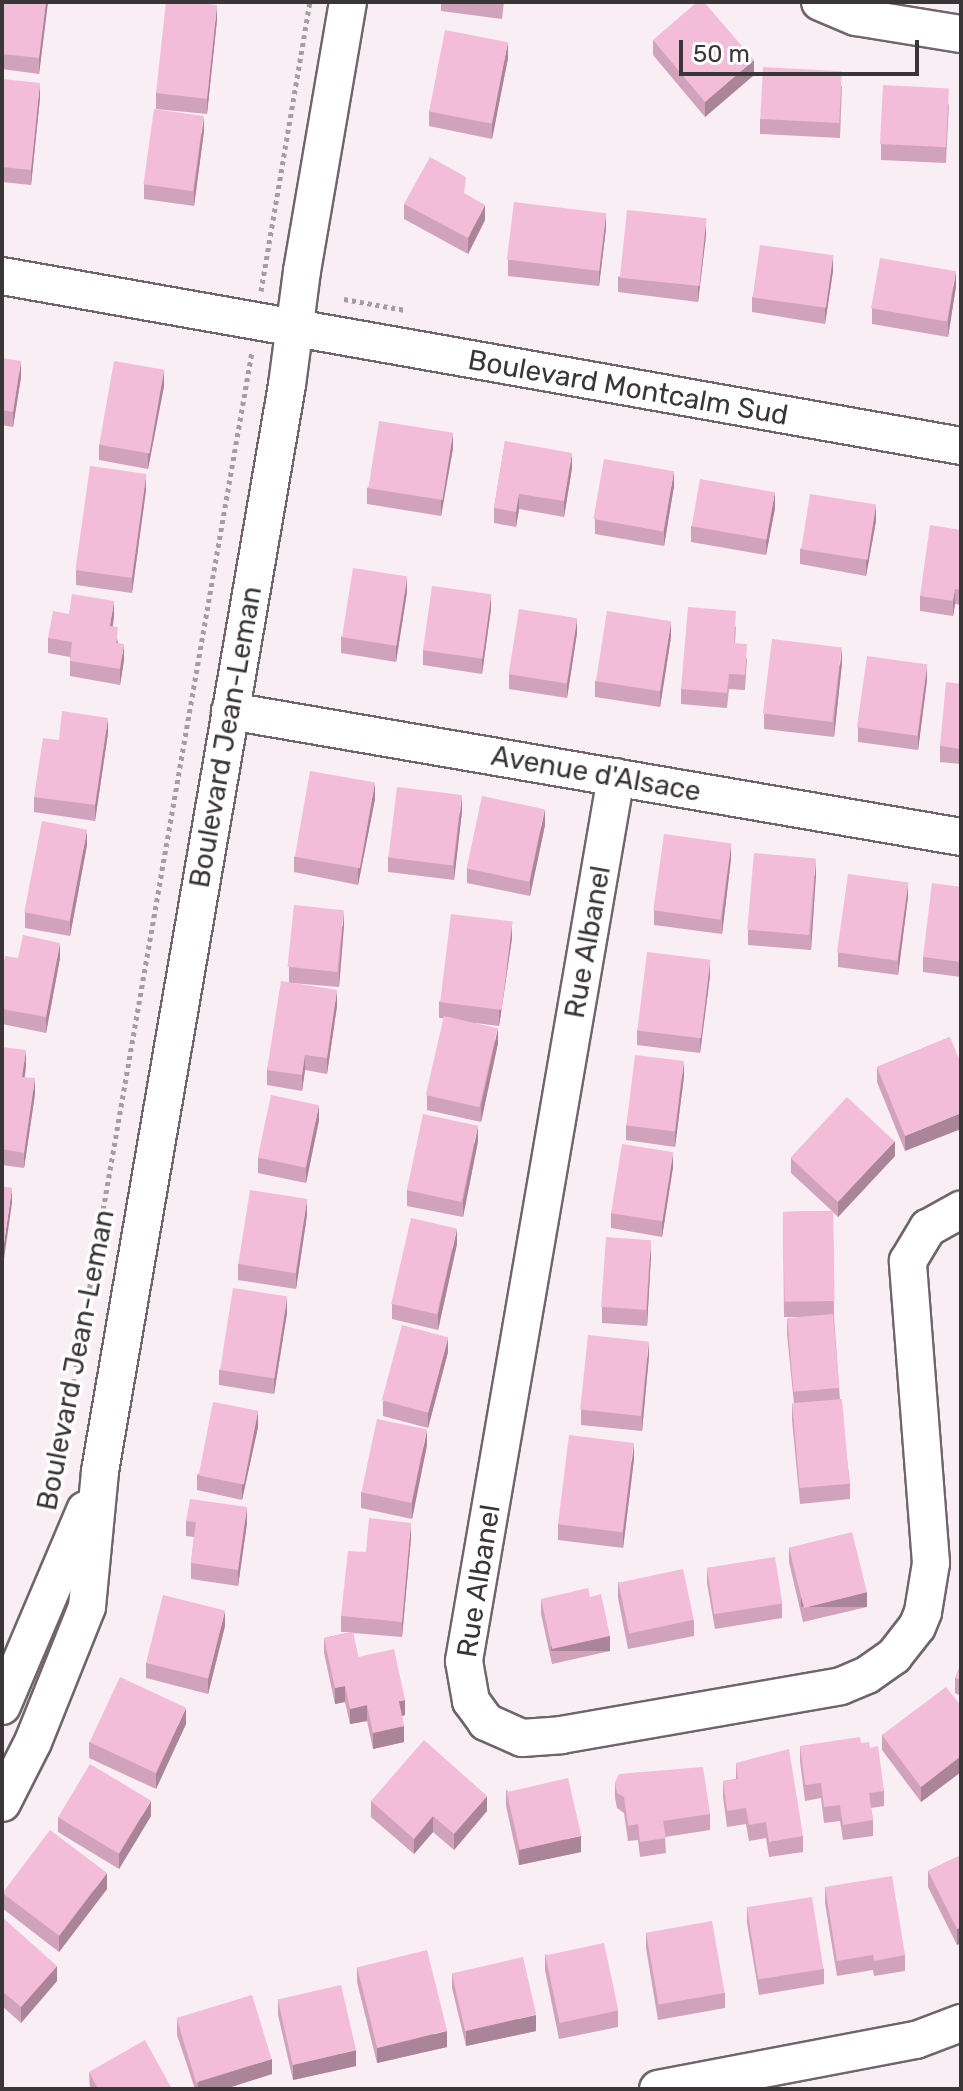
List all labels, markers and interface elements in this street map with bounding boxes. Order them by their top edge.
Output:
scale bar [683,24,923,74]
text: 50 m [693,40,750,68]
street label: Boulevard Montcalm Sud [465,343,791,433]
street label: Boulevard Jean-Leman [183,584,269,890]
street label: Avenue d'Alsace [489,739,703,809]
street label: Rue Albanel [558,863,618,1021]
street label: Boulevard Jean-Leman [30,1207,122,1513]
street label: Rue Albanel [450,1502,508,1660]

